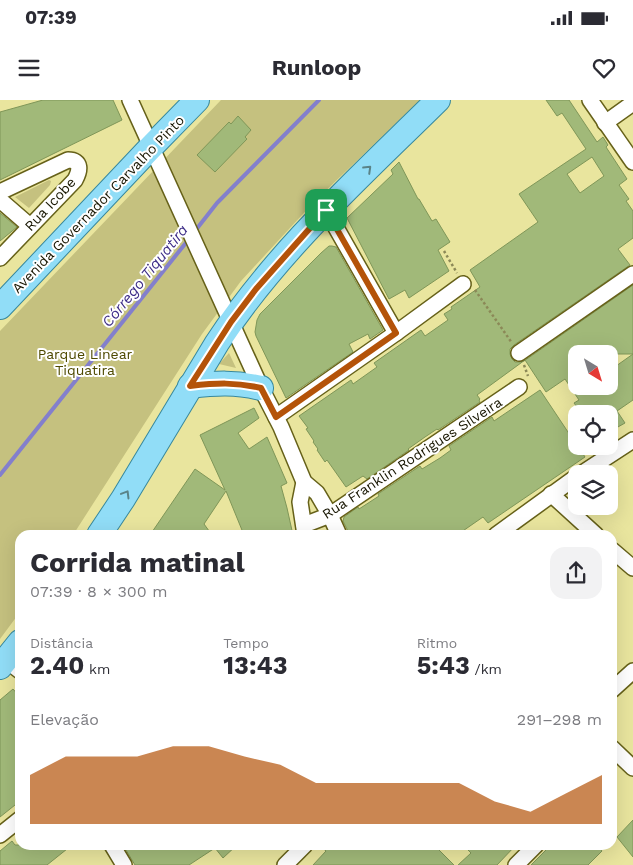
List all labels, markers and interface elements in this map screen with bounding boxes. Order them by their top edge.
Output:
text: 07:39 [25,6,77,29]
icon: menu [15,54,43,82]
icon: heart [590,54,618,82]
text: Runloop [272,55,361,80]
street label: Avenida Governador Carvalho Pinto [9,112,187,296]
one-way arrow [362,166,371,175]
street label: Rua Icobe [21,174,79,234]
pin [305,189,347,231]
icon: arrive [312,196,340,224]
water label: Córrego Tiquatira [98,221,192,331]
north arrow [568,345,618,395]
map controls [568,345,618,515]
park label: Parque Linear Tiquatira [38,346,133,378]
street label: Rua Franklin Rodrigues Silveira [319,394,505,522]
button: locate [568,405,618,455]
button: layers [568,465,618,515]
one-way arrow [119,491,129,500]
text: Corrida matinal [30,546,245,579]
button: share [550,547,602,599]
text: 07:39 · 8 × 300 m [30,582,167,601]
text: Distância [30,635,93,651]
text: Tempo [223,635,269,651]
text: Ritmo [417,635,457,651]
text: 2.40 [30,651,84,680]
text: 13:43 [223,651,287,680]
text: 5:43 [417,651,470,680]
text: km [84,661,110,677]
text: /km [470,661,502,677]
text: Elevação [30,710,99,729]
text: 291–298 m [517,710,602,729]

